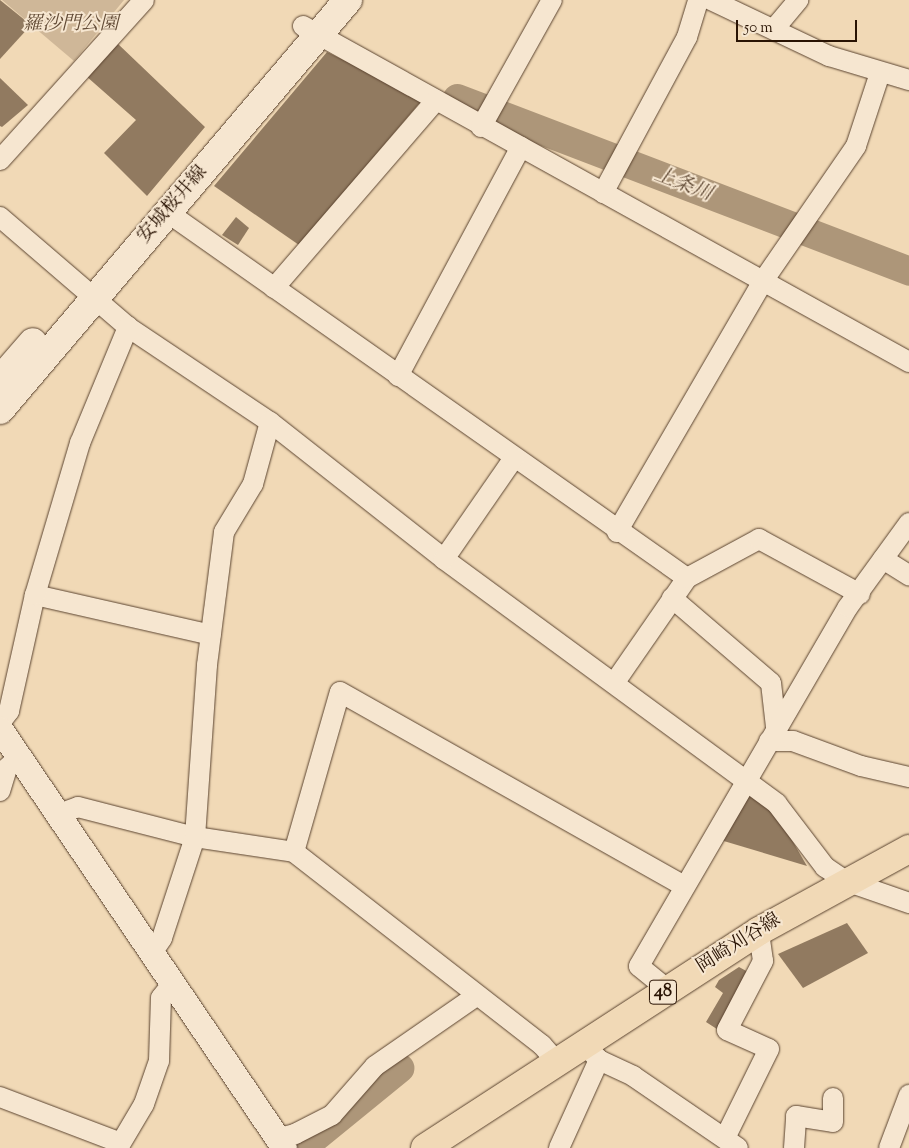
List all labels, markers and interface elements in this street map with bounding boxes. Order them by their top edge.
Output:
scale bar [739,10,860,42]
park label: 羅沙門公園 [24,14,118,36]
text: 50 m [744,18,773,39]
street label: 安城桜井線 [133,162,213,248]
water label: 上条川 [651,163,715,207]
street label: 岡崎刈谷線 [693,909,785,979]
road number: 48 [648,976,678,1008]

